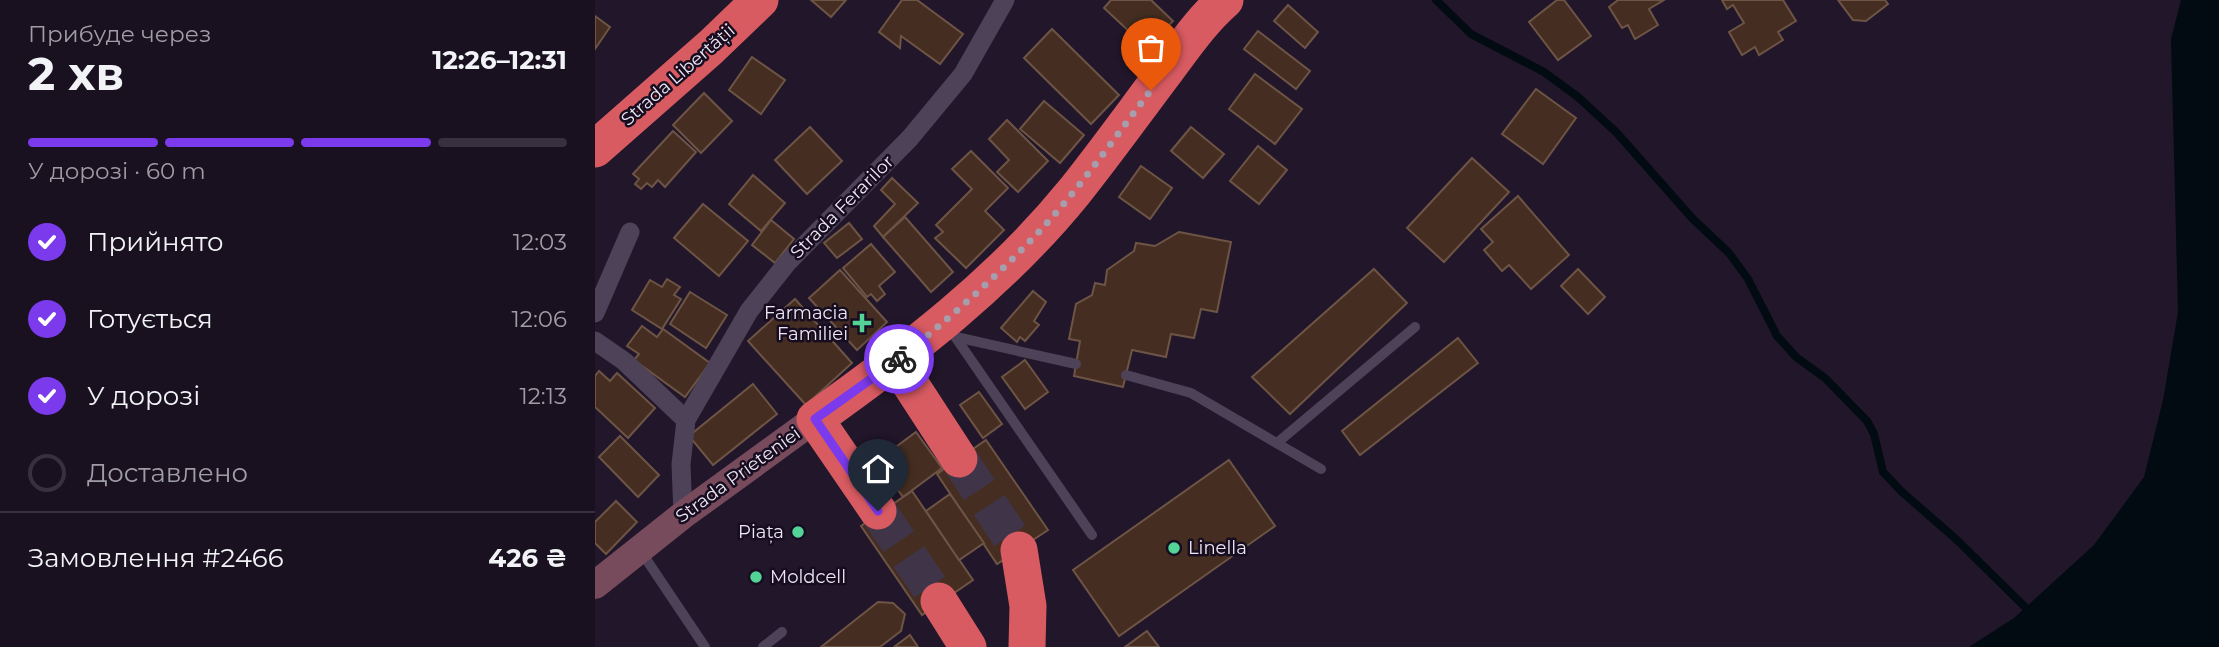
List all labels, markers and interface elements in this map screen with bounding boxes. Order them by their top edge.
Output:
pin [1121,18,1181,90]
text: Прибуде через [28,20,211,48]
street label: Strada Libertății [617,20,740,131]
icon: bag [1132,29,1170,67]
text: 12:26–12:31 [432,44,567,76]
text: 2 хв [28,45,124,102]
street label: Strada Ferarilor [786,151,898,263]
text: У дорозі · 60 m [28,157,206,185]
icon: check [28,223,66,261]
text: Прийнято [87,226,224,258]
text: 12:03 [513,228,567,256]
icon: check [28,300,66,338]
place label: Farmacia Familiei [764,302,848,345]
text: Готується [87,303,213,335]
text: 12:06 [512,305,567,333]
marker: Farmacia Familiei [854,315,870,331]
courier [864,324,934,394]
icon: bike [880,340,918,378]
icon: check [28,377,66,415]
text: У дорозі [87,380,200,412]
text: 12:13 [519,382,567,410]
street label: Strada Prieteniei [671,422,805,528]
pin [848,439,908,511]
icon: home [859,450,897,488]
text: Доставлено [87,457,248,489]
place label: Piața [738,521,784,544]
marker: Piața [790,524,806,540]
place label: Linella [1188,537,1247,559]
marker: Linella [1166,540,1182,556]
text: Замовлення #2466 [28,542,284,574]
text: 426 ₴ [488,542,567,574]
place label: Moldcell [770,566,846,588]
marker: Moldcell [748,569,764,585]

